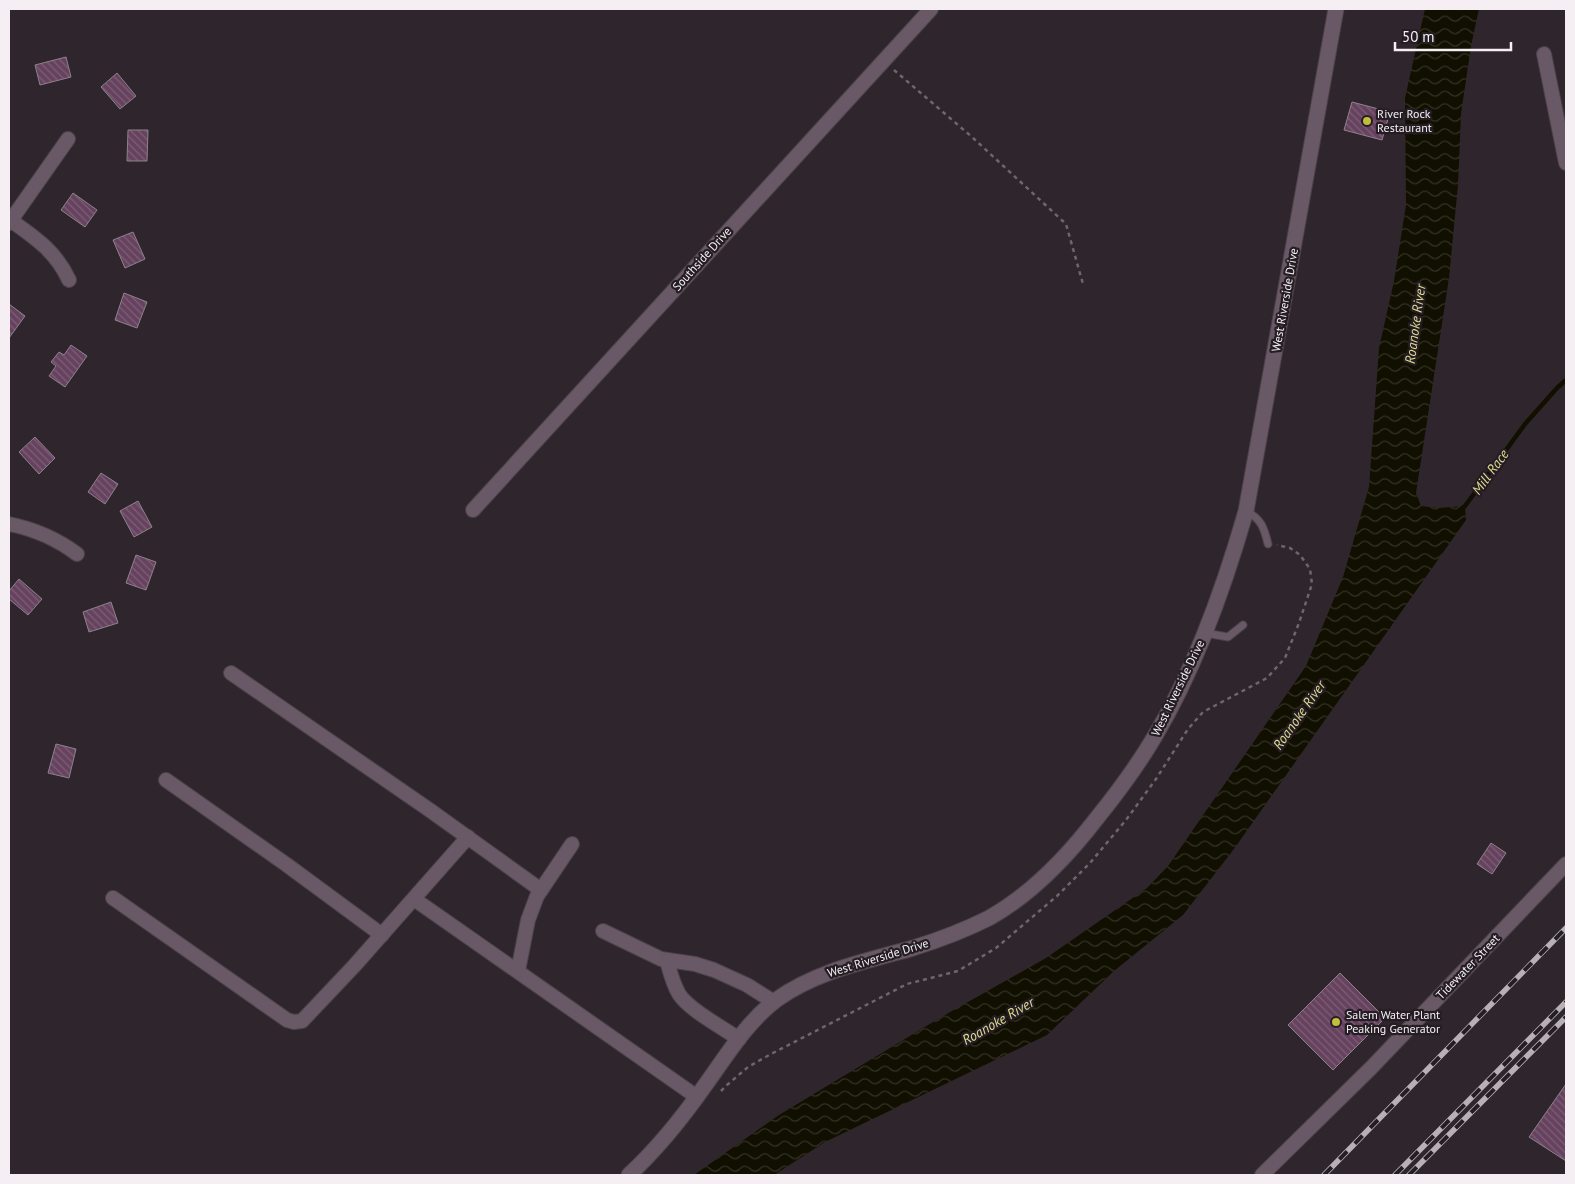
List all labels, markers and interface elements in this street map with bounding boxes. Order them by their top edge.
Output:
scale bar [1395,20,1511,52]
text: 50 m [1402,27,1435,46]
place label: River Rock Restaurant [1377,106,1432,135]
marker: River Rock Restaurant [1361,115,1373,127]
street label: Southside Drive [669,224,734,294]
street label: West Riverside Drive [1268,247,1301,353]
water label: Roanoke River [1401,282,1430,365]
water label: Mill Race [1468,445,1513,498]
street label: West Riverside Drive [1148,637,1207,738]
water label: Roanoke River [1269,676,1330,753]
street label: Tidewater Street [1433,931,1503,1002]
street label: West Riverside Drive [825,935,930,980]
water label: Roanoke River [959,992,1038,1049]
place label: Salem Water Plant Peaking Generator [1346,1007,1440,1036]
marker: Salem Water Plant Peaking Generator [1330,1016,1342,1028]

